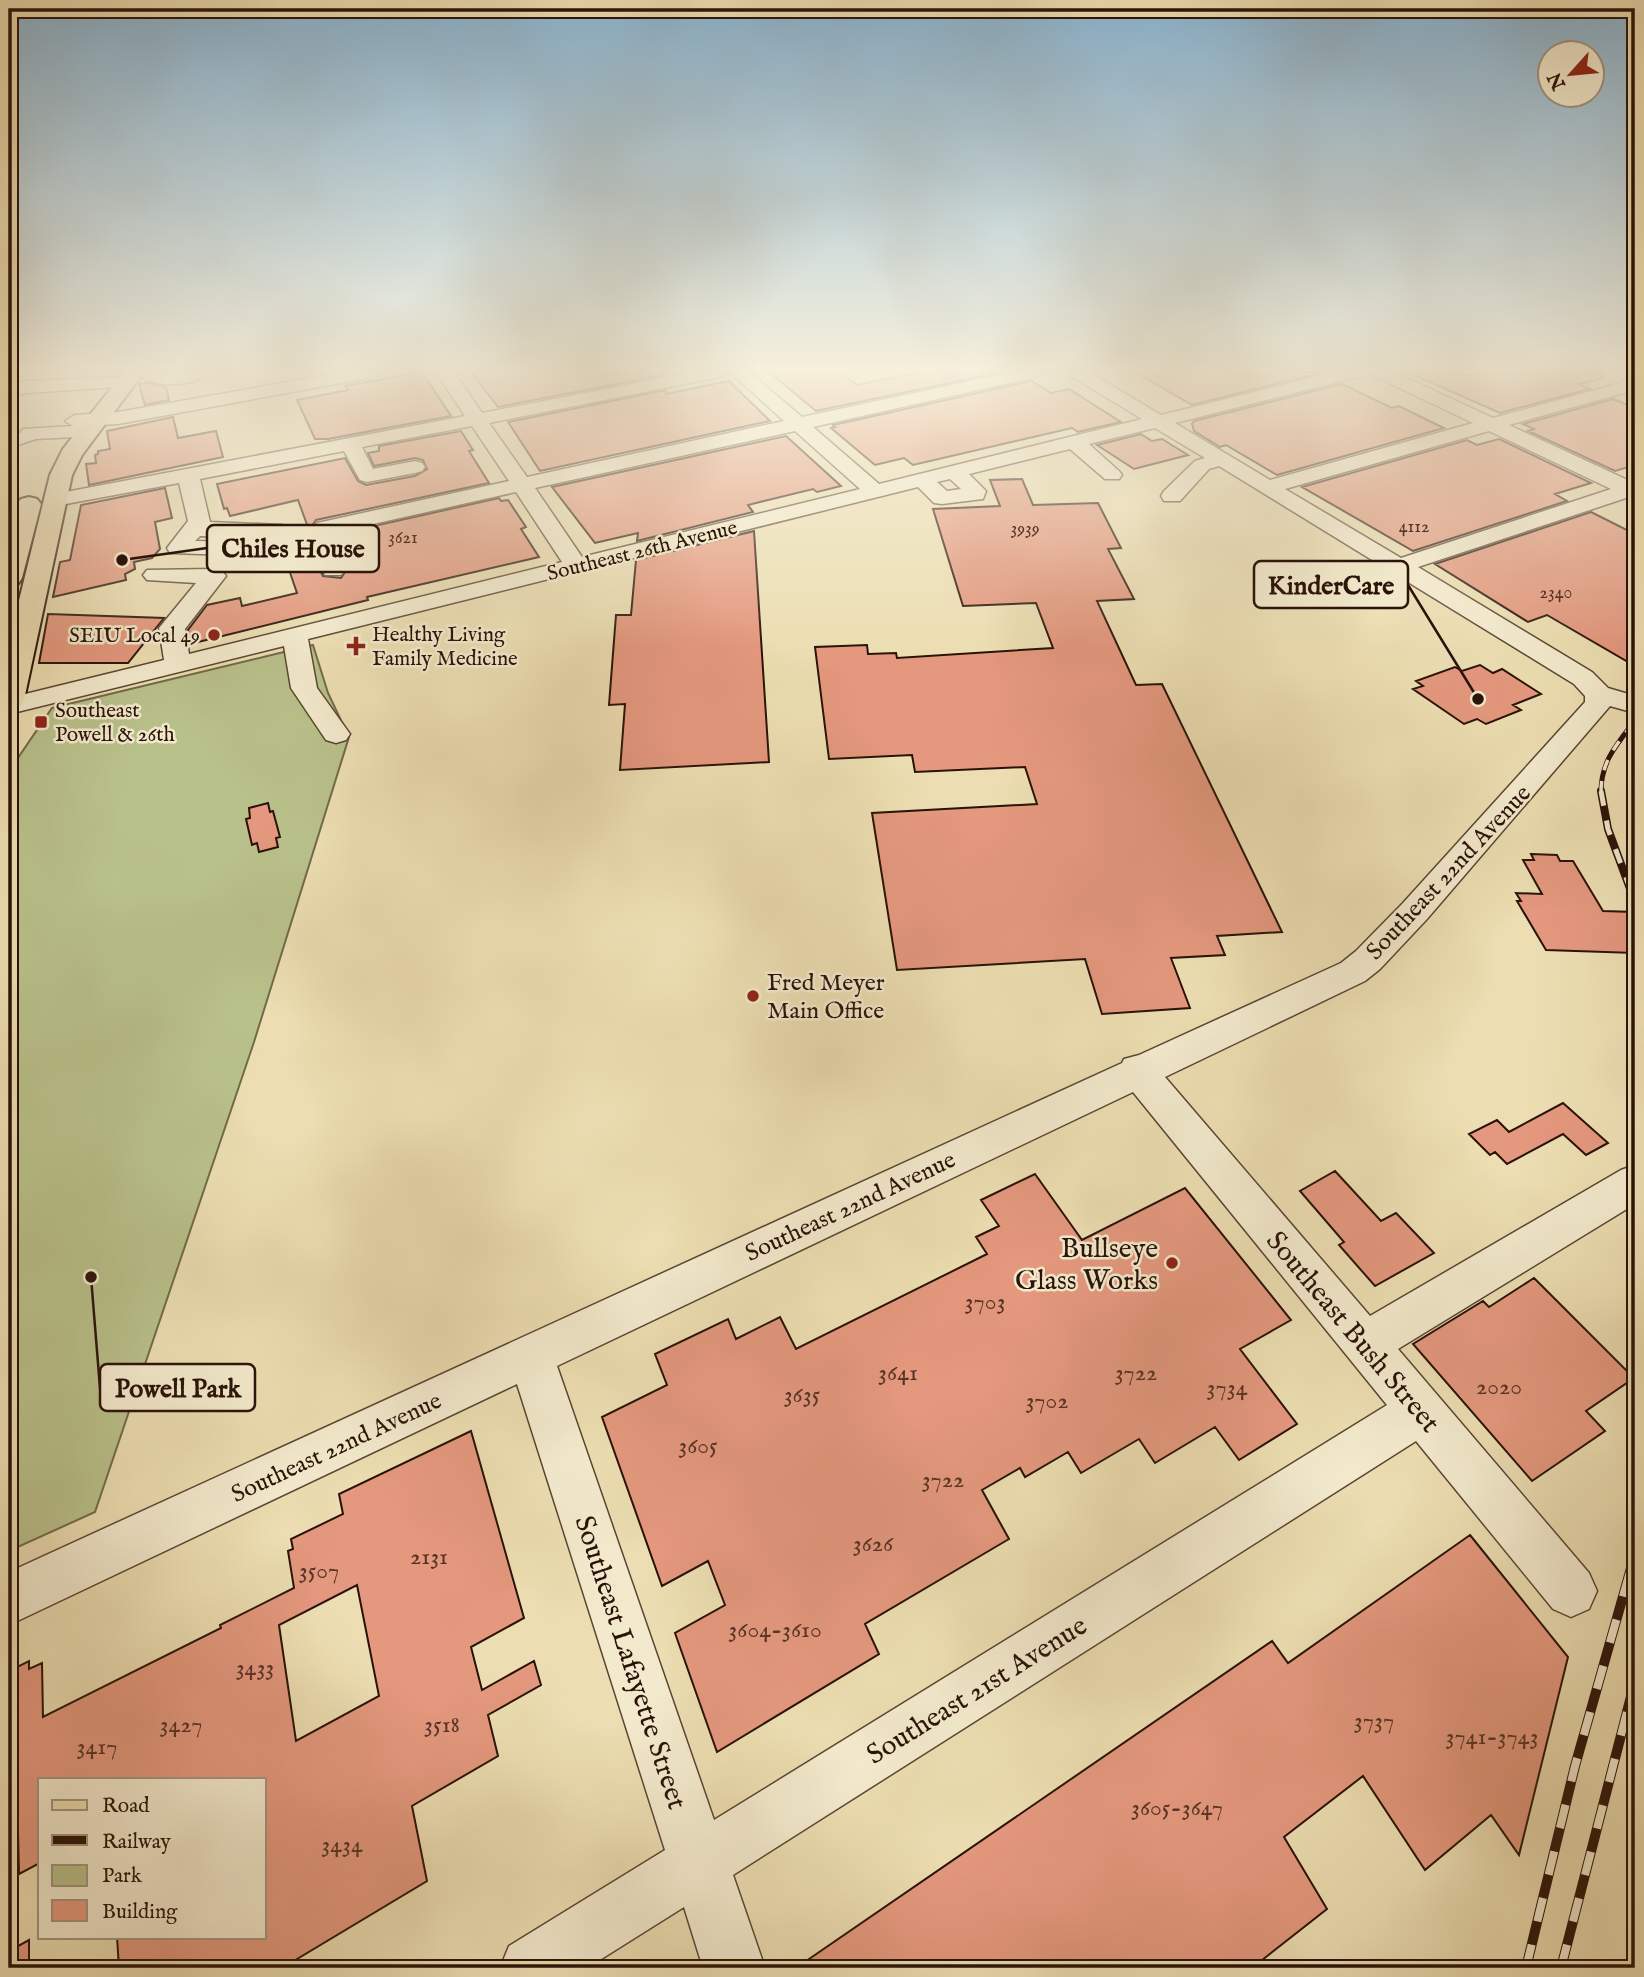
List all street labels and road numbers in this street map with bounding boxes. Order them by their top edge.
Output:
street label: Southeast 26th Avenue [545,515,741,588]
street label: Southeast 22nd Avenue [1360,779,1538,967]
street label: Southeast 22nd Avenue [741,1145,961,1270]
street label: Southeast Bush Street [1258,1225,1447,1441]
street label: Southeast 22nd Avenue [227,1386,447,1511]
street label: Southeast Lafayette Street [566,1511,694,1814]
street label: Southeast 21st Avenue [861,1609,1094,1773]

